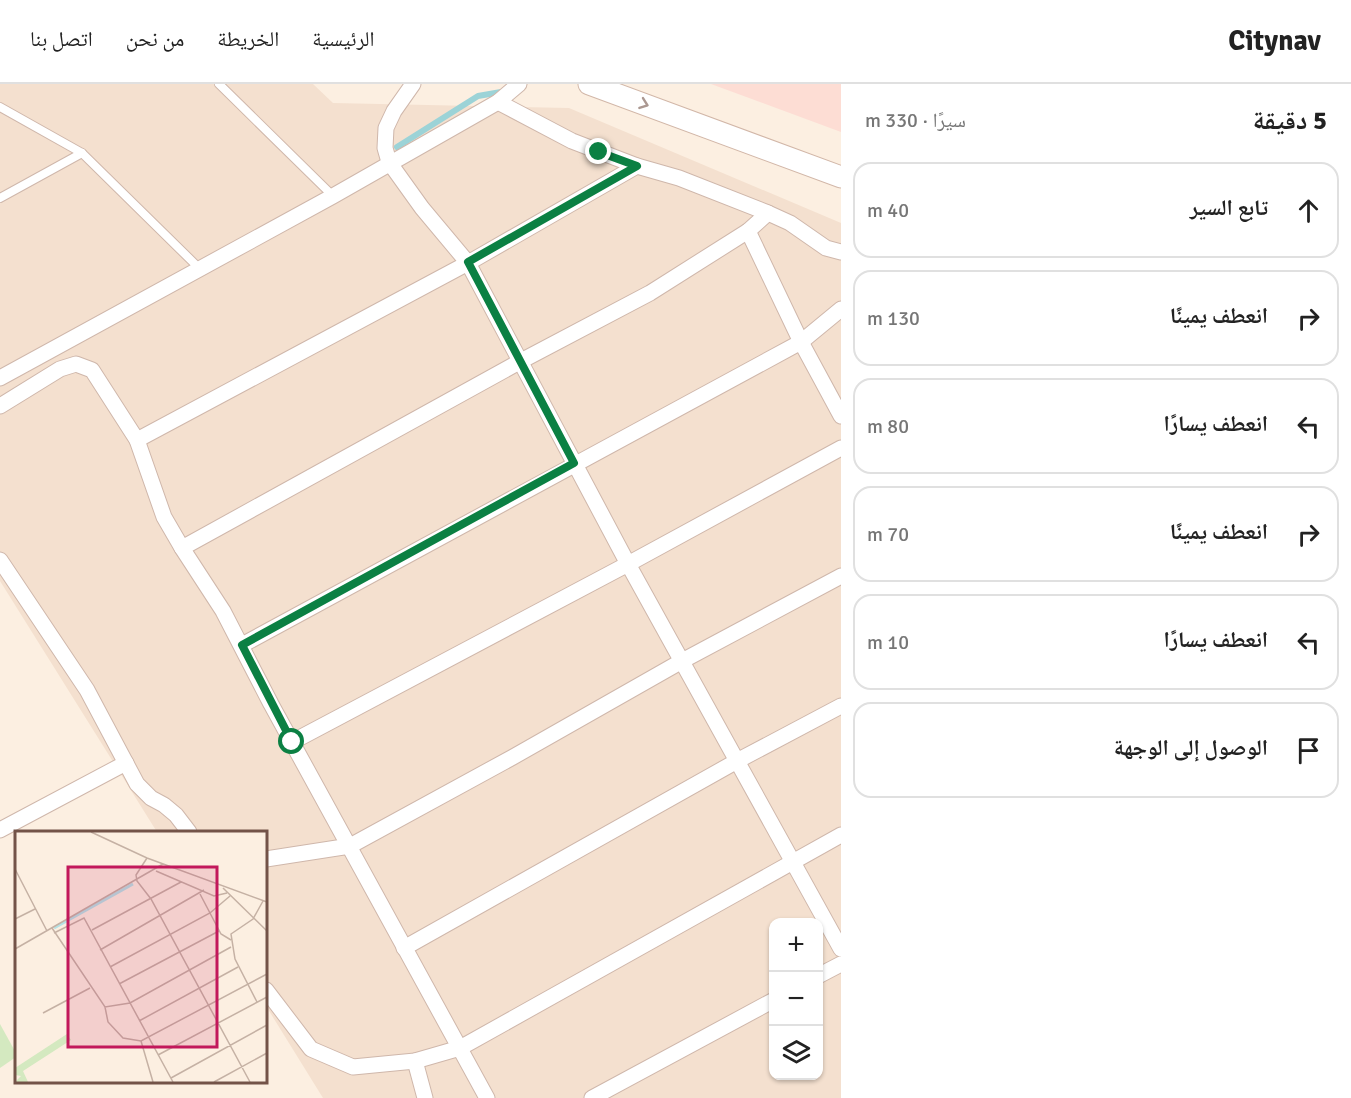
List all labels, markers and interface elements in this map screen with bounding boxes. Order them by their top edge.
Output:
text: Citynav [1228,24,1321,58]
text: اتصل بنا [30,26,93,52]
text: من نحن [126,26,184,52]
text: الخريطة [217,26,279,52]
text: الرئيسية [312,26,374,52]
one-way arrow [638,97,649,110]
text: 5 دقيقة [1253,105,1327,137]
text: سيرًا · 330 m [865,108,966,133]
route end [585,138,611,164]
text: تابع السير [1190,194,1268,221]
icon: ahead [1292,194,1325,227]
text: 40 m [867,198,909,223]
text: انعطف يمينًا [1170,302,1268,329]
icon: right [1292,302,1325,335]
text: 130 m [867,306,920,331]
text: انعطف يسارًا [1163,410,1268,437]
icon: left [1292,410,1325,443]
text: 80 m [867,414,909,439]
text: انعطف يمينًا [1170,518,1268,545]
icon: right [1292,518,1325,551]
text: 70 m [867,522,909,547]
text: انعطف يسارًا [1163,626,1268,653]
icon: left [1292,626,1325,659]
text: 10 m [867,630,909,655]
route start [278,728,304,754]
text: الوصول إلى الوجهة [1114,734,1268,761]
icon: arrive [1292,734,1325,767]
inset map [15,831,267,1083]
map controls [769,918,823,1080]
button: + [769,918,823,972]
button: − [769,972,823,1026]
button: layers [769,1026,823,1080]

